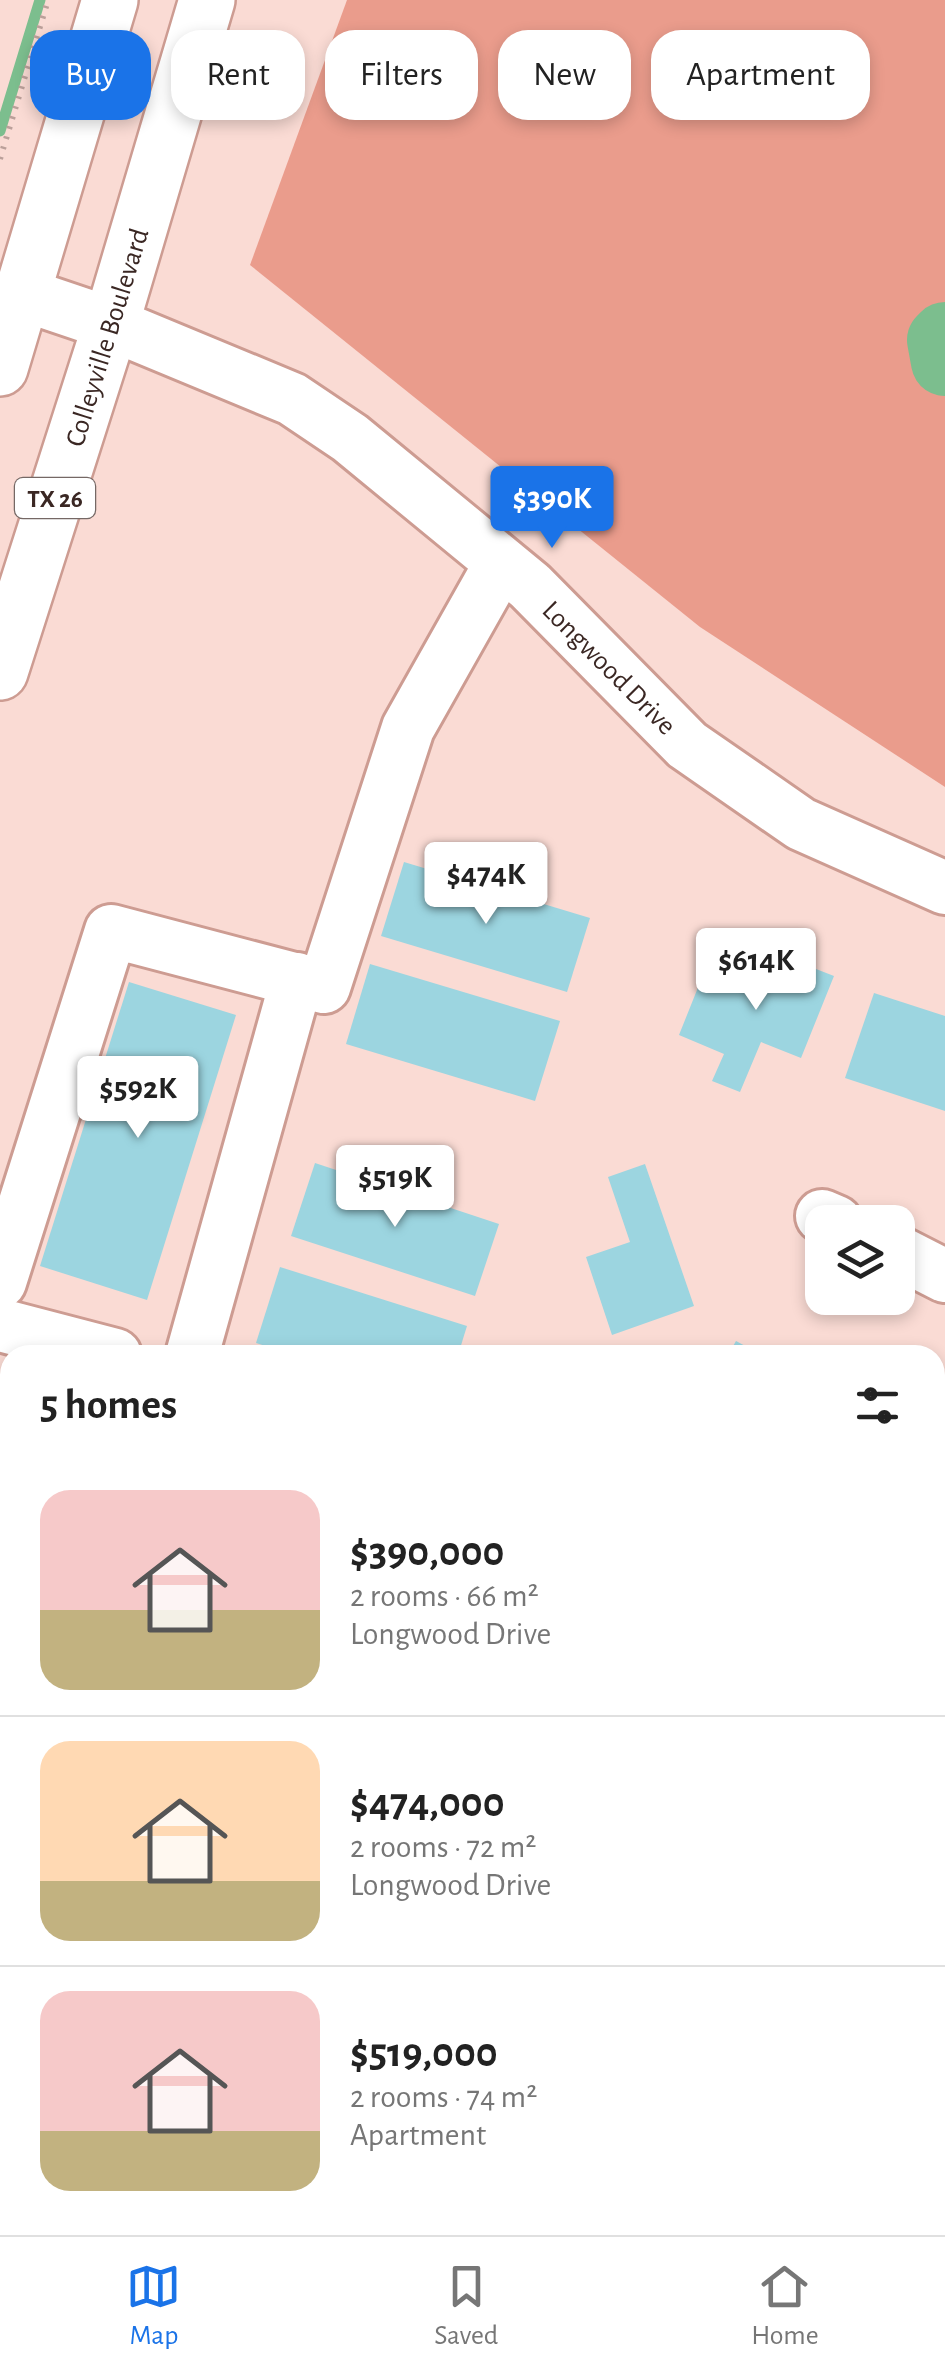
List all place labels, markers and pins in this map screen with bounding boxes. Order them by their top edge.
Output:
pin: $390K [482,466,622,551]
pin: $474K [416,842,556,927]
pin: $614K [686,928,826,1013]
pin: $592K [68,1056,208,1141]
pin: $519K [325,1145,465,1230]

